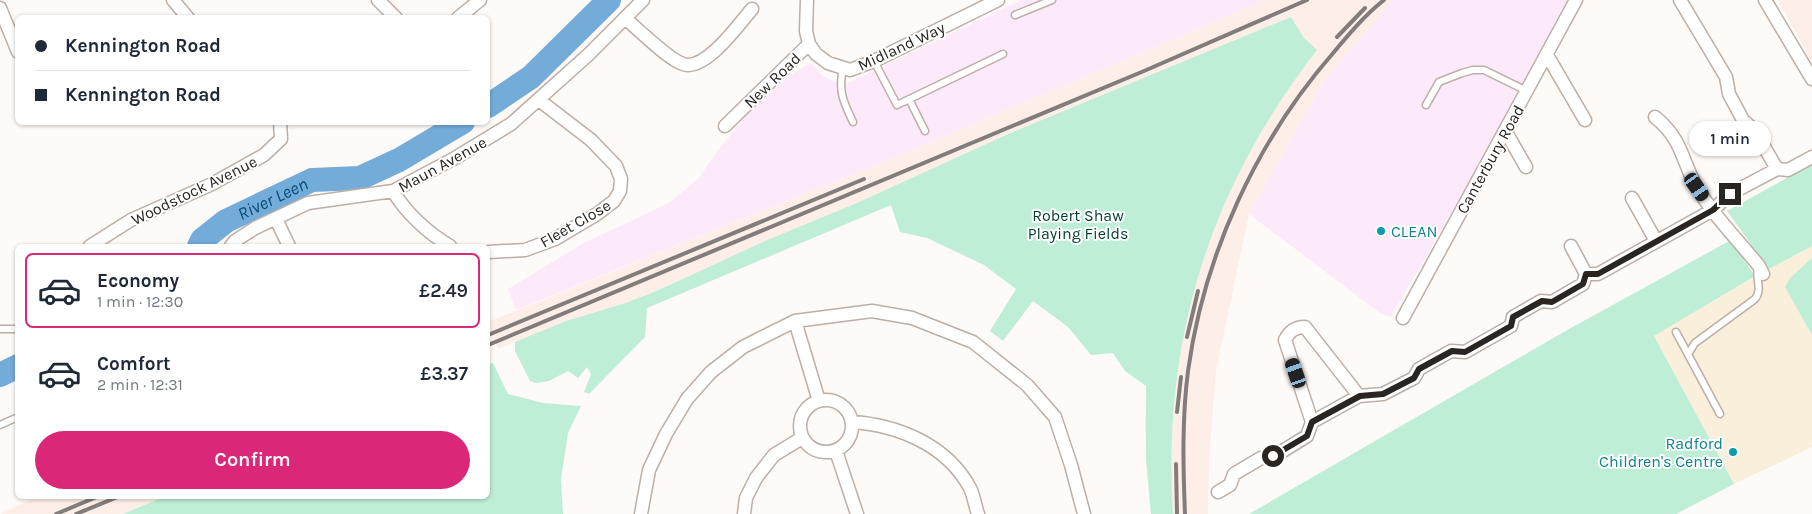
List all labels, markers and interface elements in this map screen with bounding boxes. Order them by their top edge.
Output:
street label: Midland Way [855,18,948,75]
text: Kennington Road [65,35,221,57]
street label: New Road [740,49,805,112]
text: Kennington Road [65,84,221,106]
street label: Canterbury Road [1453,102,1528,217]
callout: 1 min [1689,121,1771,156]
text: 1 min [1710,129,1750,148]
street label: Maun Avenue [395,132,490,197]
street label: Woodstock Avenue [128,152,260,229]
car [1682,170,1711,204]
water label: River Leen [234,173,311,225]
route end [1719,183,1741,205]
street label: Fleet Close [536,196,614,251]
park label: Robert Shaw Playing Fields [1028,206,1128,243]
place label: CLEAN [1391,222,1437,241]
marker: CLEAN [1375,225,1387,237]
icon: car [37,268,82,313]
text: Economy [97,270,179,292]
text: £2.49 [419,280,468,302]
text: 1 min · 12:30 [97,292,183,311]
icon: car [37,351,82,396]
text: Comfort [97,353,171,375]
car [1284,356,1307,390]
text: £3.37 [420,363,468,385]
text: 2 min · 12:31 [97,375,183,394]
button: Confirm [35,431,470,489]
place label: Radford Children's Centre [1599,434,1723,471]
route start [1262,445,1284,467]
marker: Radford Children's Centre [1727,446,1739,458]

